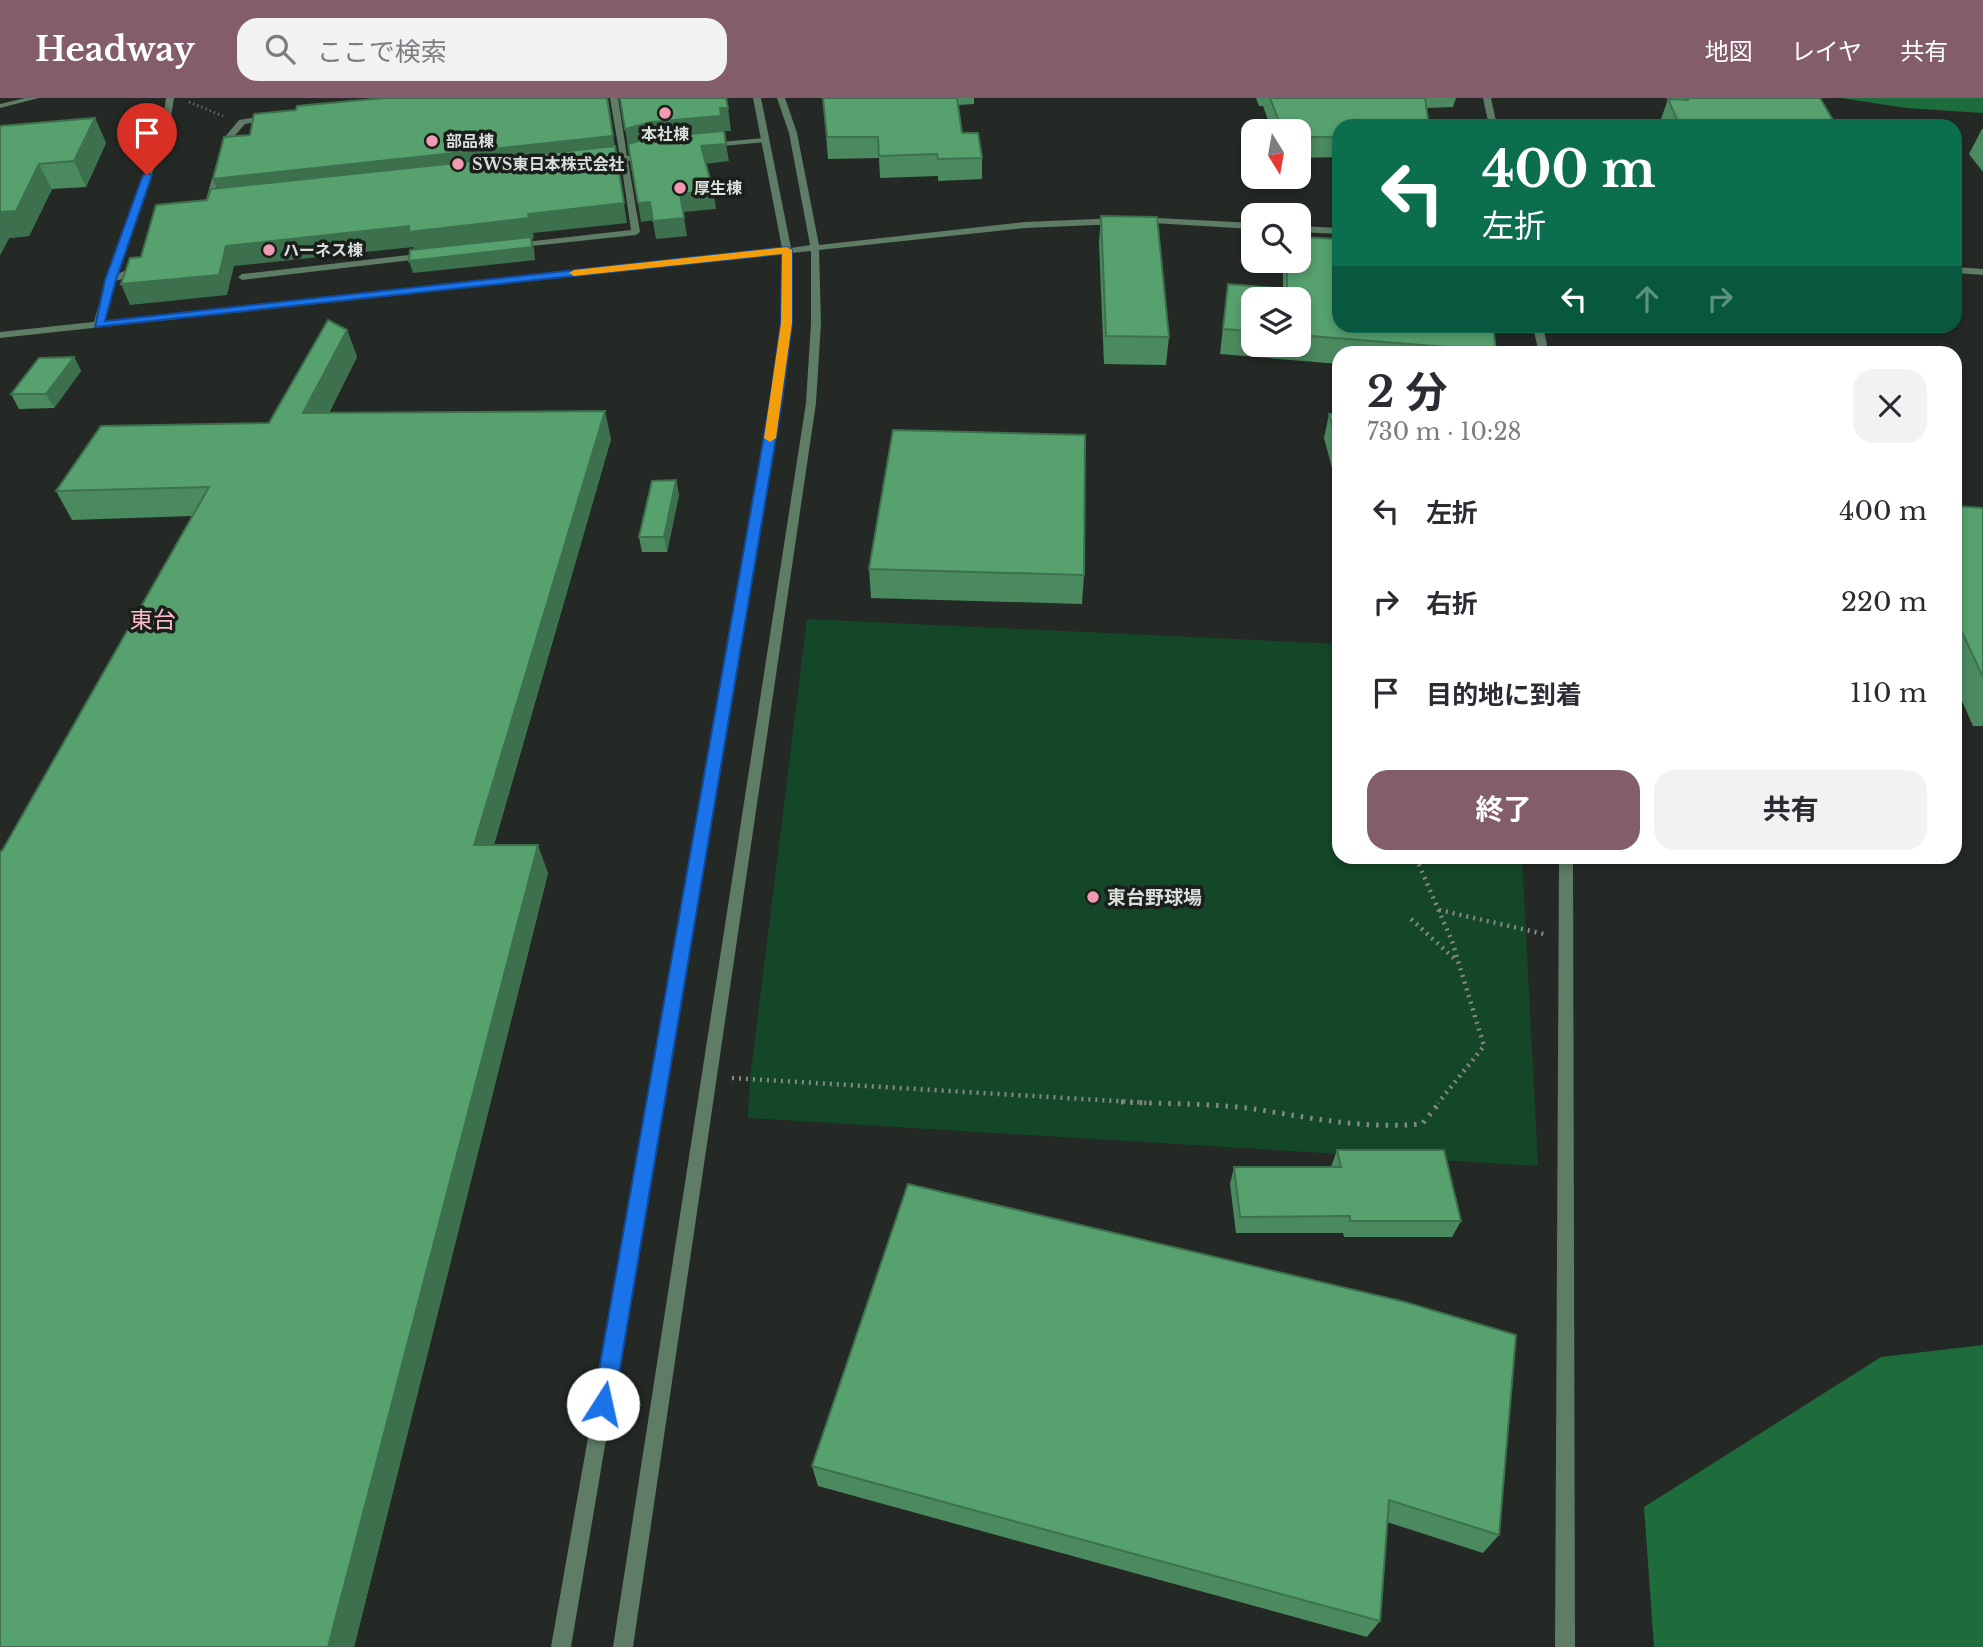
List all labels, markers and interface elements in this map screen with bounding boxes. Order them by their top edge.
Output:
search box [237,18,727,81]
text: Headway [35,29,195,70]
icon: search [261,30,299,68]
text: ここで検索 [317,36,447,68]
text: 地図 [1705,37,1753,66]
text: レイヤ [1791,37,1862,66]
text: 共有 [1900,37,1948,66]
pin [117,103,177,175]
marker: 本社棟 [657,105,673,121]
icon: arrive [128,114,166,152]
north arrow [1241,119,1311,189]
map controls [1241,119,1311,357]
place label: 本社棟 [641,124,689,144]
place label: 部品棟 [446,131,494,151]
marker: 部品棟 [424,133,440,149]
text: 400 m [1482,139,1656,200]
icon: left [1367,147,1458,238]
place label: SWS東日本株式会社 [472,154,624,174]
marker: SWS東日本株式会社 [450,156,466,172]
place label: 厚生棟 [694,178,742,198]
marker: 厚生棟 [672,180,688,196]
button: search [1241,203,1311,273]
text: 左折 [1482,206,1546,246]
place label: ハーネス棟 [283,240,363,260]
marker: ハーネス棟 [261,242,277,258]
icon: left [1555,280,1593,318]
icon: ahead [1628,280,1666,318]
icon: right [1701,280,1739,318]
button: layers [1241,287,1311,357]
text: 2 分 [1367,366,1448,418]
button: close [1853,369,1927,443]
text: 730 m · 10:28 [1367,418,1522,446]
icon: left [1367,492,1405,530]
text: 400 m [1839,495,1927,527]
text: 左折 [1426,497,1478,529]
icon: right [1367,583,1405,621]
text: 220 m [1841,586,1927,618]
text: 右折 [1426,588,1478,620]
district label: 東台 [130,606,176,634]
icon: arrive [1367,674,1405,712]
text: 110 m [1850,677,1927,709]
text: 目的地に到着 [1426,679,1582,711]
button: 終了 [1367,770,1640,850]
button: 共有 [1654,770,1927,850]
place label: 東台野球場 [1107,886,1202,909]
marker: 東台野球場 [1085,889,1101,905]
position arrow [566,1367,640,1441]

